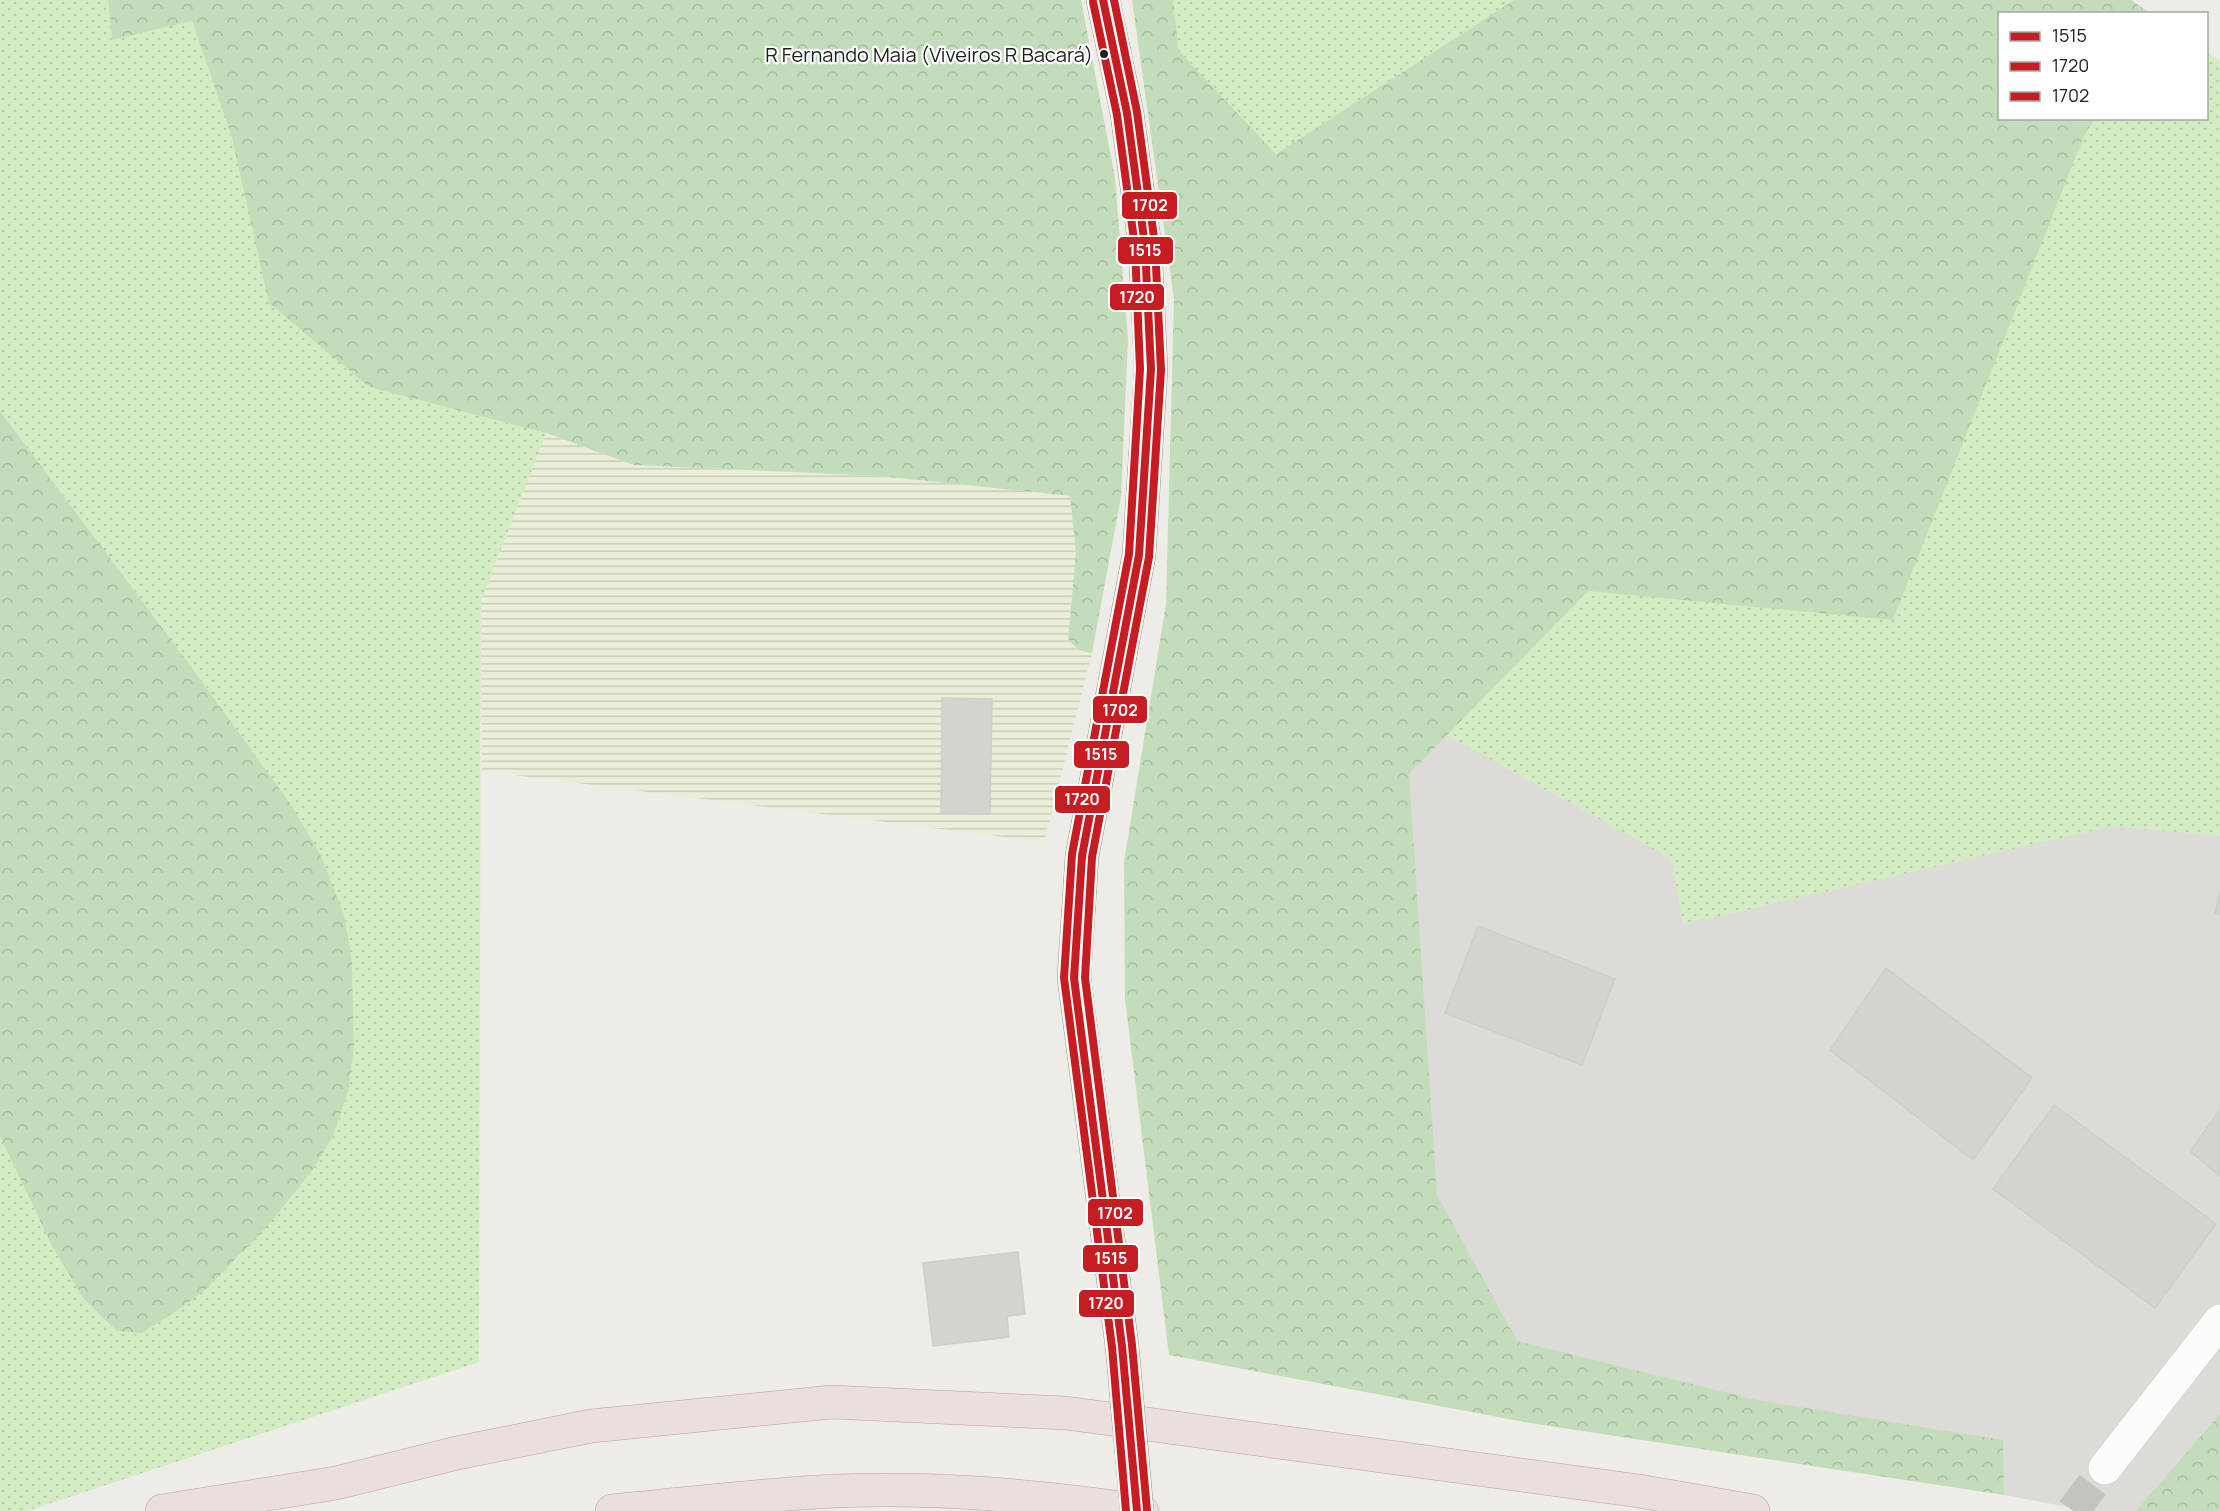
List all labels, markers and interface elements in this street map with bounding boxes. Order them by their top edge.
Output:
legend [1998,12,2208,120]
text: 1515 [2052,23,2087,47]
place label: R Fernando Maia (Viveiros R Bacará) [765,41,1093,68]
marker: R Fernando Maia (Viveiros R Bacará) [1098,48,1110,60]
text: 1720 [2052,53,2089,77]
text: 1702 [2052,83,2089,107]
line badge: 1702 [1121,191,1178,220]
text: 1702 [1132,194,1168,216]
line badge: 1515 [1117,236,1174,265]
text: 1515 [1129,239,1161,261]
line badge: 1720 [1109,283,1165,311]
text: 1720 [1119,286,1155,308]
line badge: 1702 [1092,695,1148,724]
text: 1702 [1102,699,1138,721]
line badge: 1515 [1073,740,1130,769]
text: 1515 [1085,743,1117,765]
line badge: 1720 [1054,785,1111,814]
text: 1720 [1064,788,1100,810]
line badge: 1702 [1087,1198,1144,1227]
text: 1702 [1097,1202,1133,1224]
line badge: 1515 [1082,1244,1139,1273]
text: 1515 [1095,1247,1127,1269]
line badge: 1720 [1078,1289,1135,1318]
text: 1720 [1088,1292,1124,1314]

